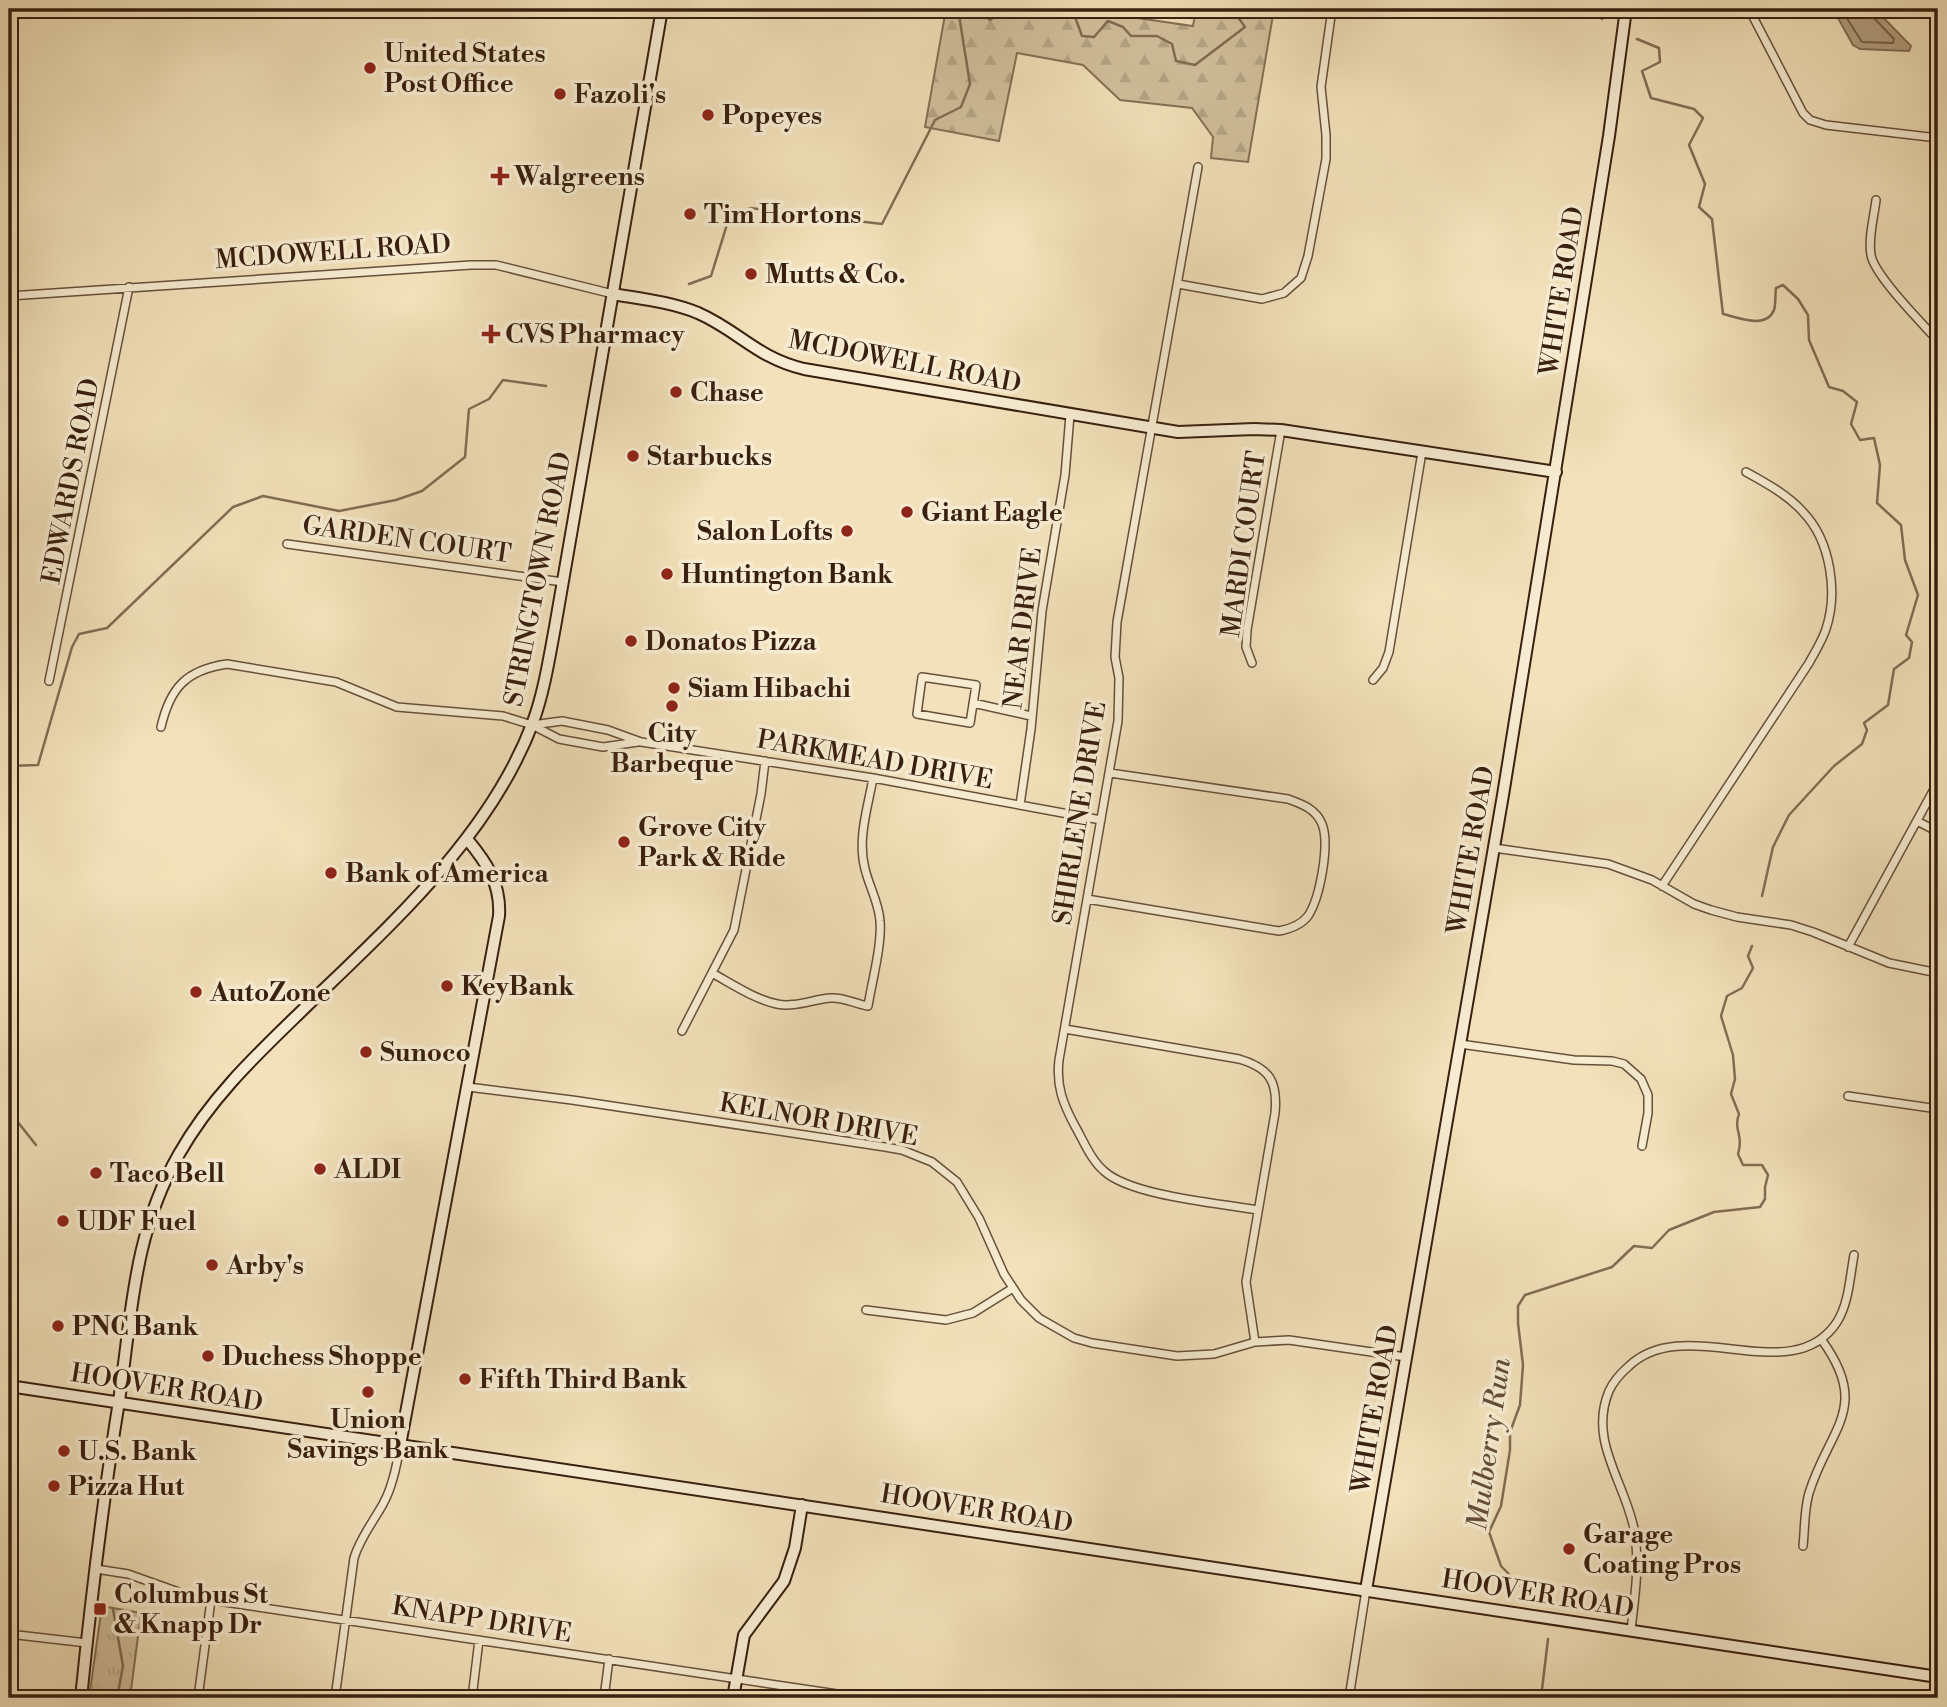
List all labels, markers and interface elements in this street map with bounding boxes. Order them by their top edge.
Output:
place label: United States Post Office [384,38,546,100]
marker: United States Post Office [362,60,378,76]
place label: Fazoli's [574,79,666,111]
marker: Fazoli's [552,86,568,102]
place label: Popeyes [722,100,822,132]
marker: Popeyes [700,107,716,123]
place label: Walgreens [513,161,645,193]
marker: Walgreens [492,168,508,184]
place label: Tim Hortons [704,199,861,231]
street label: WHITE ROAD [1533,204,1591,379]
marker: Tim Hortons [682,206,698,222]
street label: MCDOWELL ROAD [214,228,452,276]
place label: Mutts & Co. [765,259,906,291]
marker: Mutts & Co. [743,266,759,282]
place label: CVS Pharmacy [505,319,686,351]
street label: MCDOWELL ROAD [786,324,1024,400]
marker: CVS Pharmacy [483,326,499,342]
street label: EDWARDS ROAD [35,375,107,587]
place label: Chase [690,377,764,409]
marker: Chase [668,384,684,400]
place label: Starbucks [647,441,772,473]
marker: Starbucks [625,448,641,464]
street label: STRINGTOWN ROAD [498,449,578,709]
street label: MARDI COURT [1215,449,1273,639]
place label: Giant Eagle [921,497,1063,529]
marker: Giant Eagle [899,504,915,520]
street label: GARDEN COURT [300,510,513,570]
place label: Salon Lofts [697,516,833,548]
marker: Salon Lofts [839,523,855,539]
street label: NEAR DRIVE [997,545,1049,711]
place label: Huntington Bank [681,559,894,591]
marker: Huntington Bank [659,566,675,582]
place label: Donatos Pizza [645,626,817,658]
marker: Donatos Pizza [623,633,639,649]
place label: Siam Hibachi [688,673,851,705]
marker: Siam Hibachi [666,680,682,696]
marker: City Barbeque [664,698,680,714]
street label: SHIRLENE DRIVE [1047,699,1113,927]
place label: City Barbeque [610,718,734,780]
street label: PARKMEAD DRIVE [754,723,995,796]
street label: WHITE ROAD [1440,763,1502,938]
place label: Grove City Park & Ride [638,812,786,874]
marker: Grove City Park & Ride [616,834,632,850]
place label: Bank of America [345,858,550,890]
marker: Bank of America [323,865,339,881]
place label: KeyBank [461,971,575,1003]
place label: AutoZone [209,977,331,1009]
marker: KeyBank [439,978,455,994]
marker: AutoZone [188,984,204,1000]
place label: Sunoco [380,1037,471,1069]
marker: Sunoco [358,1044,374,1060]
street label: KELNOR DRIVE [717,1087,921,1153]
place label: ALDI [333,1154,401,1186]
place label: Taco Bell [110,1158,225,1190]
marker: ALDI [312,1161,328,1177]
marker: Taco Bell [88,1165,104,1181]
place label: UDF Fuel [77,1206,196,1238]
marker: UDF Fuel [55,1213,71,1229]
place label: Arby's [225,1250,304,1282]
marker: Arby's [204,1257,220,1273]
place label: PNC Bank [72,1311,199,1343]
marker: PNC Bank [50,1318,66,1334]
street label: WHITE ROAD [1344,1322,1406,1497]
place label: Duchess Shoppe [222,1341,422,1373]
marker: Duchess Shoppe [200,1348,216,1364]
water label: Mulberry Run [1460,1356,1519,1533]
street label: HOOVER ROAD [68,1357,265,1419]
place label: Fifth Third Bank [479,1364,688,1396]
marker: Fifth Third Bank [457,1371,473,1387]
marker: Union Savings Bank [360,1384,376,1400]
place label: Union Savings Bank [287,1404,450,1466]
place label: U.S. Bank [78,1436,198,1468]
marker: U.S. Bank [56,1443,72,1459]
place label: Pizza Hut [68,1471,185,1503]
marker: Pizza Hut [46,1478,62,1494]
street label: HOOVER ROAD [878,1478,1075,1540]
place label: Garage Coating Pros [1583,1519,1741,1581]
marker: Garage Coating Pros [1561,1541,1577,1557]
street label: HOOVER ROAD [1439,1563,1636,1625]
place label: Columbus St & Knapp Dr [114,1579,269,1641]
street label: KNAPP DRIVE [390,1590,574,1650]
marker: Columbus St & Knapp Dr [92,1601,108,1617]

